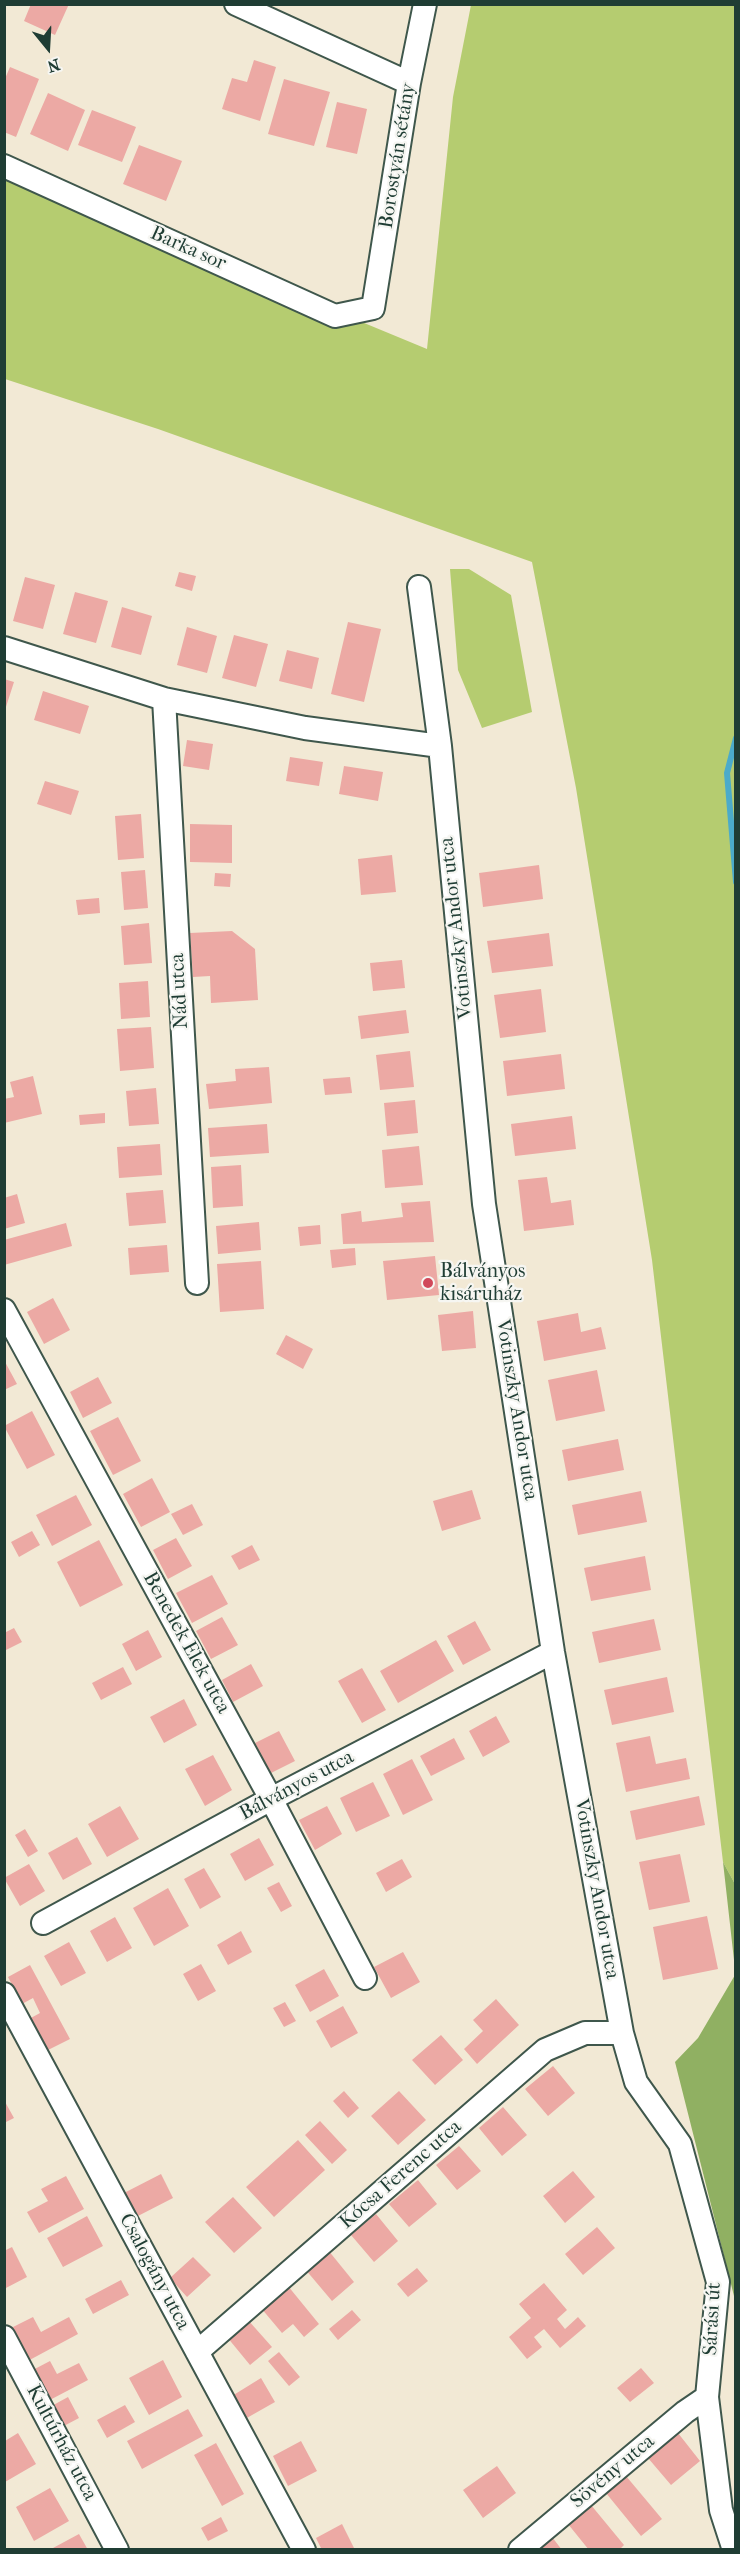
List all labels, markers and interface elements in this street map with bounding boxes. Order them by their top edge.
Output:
north arrow [18,18,78,78]
text: N [45,55,62,77]
street label: Borostyán sétány [375,82,421,230]
street label: Barka sor [146,222,230,276]
street label: Votinszky Andor utca [436,836,478,1020]
street label: Nád utca [166,953,194,1029]
place label: Bálványos kisáruház [440,1260,525,1307]
marker: Bálványos kisáruház [421,1276,435,1290]
street label: Votinszky Andor utca [490,1318,542,1502]
street label: Benedek Elek utca [137,1568,235,1718]
street label: Bálványos utca [236,1746,358,1826]
street label: Votinszky Andor utca [568,1797,624,1981]
street label: Kócsa Ferenc utca [335,2115,467,2235]
street label: Csalogány utca [113,2210,195,2334]
street label: Sárási út [699,2282,727,2356]
street label: Kultúrház utca [20,2381,102,2505]
street label: Sövény utca [566,2430,660,2514]

